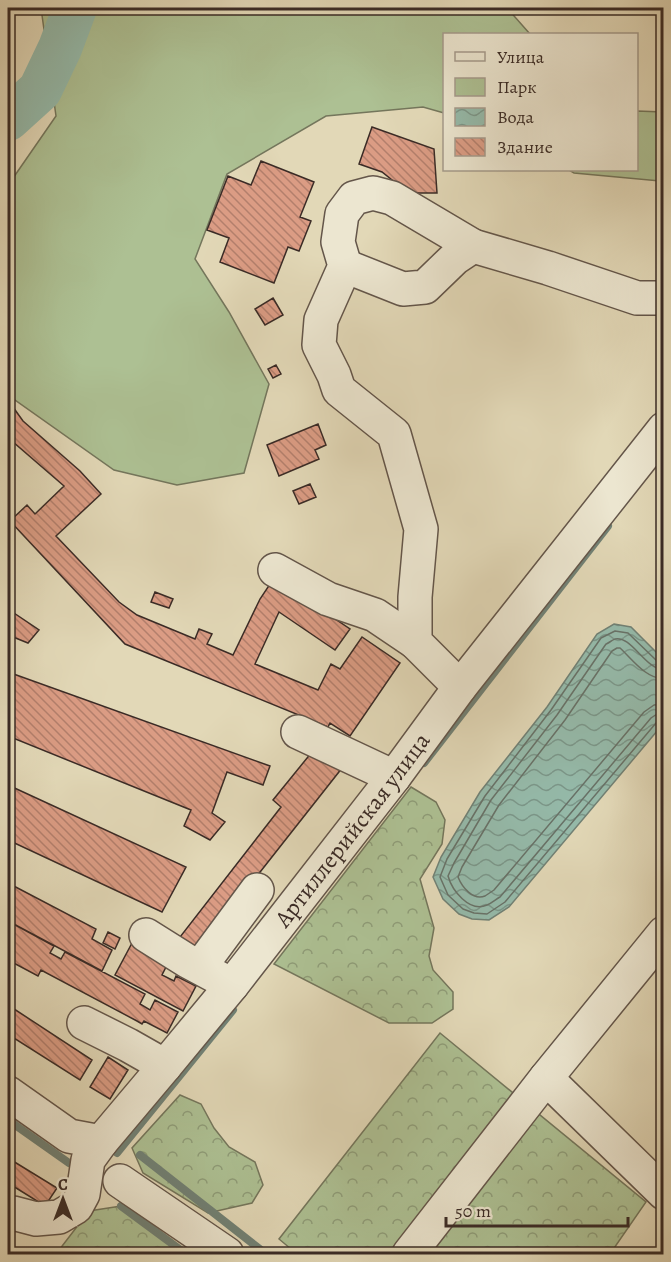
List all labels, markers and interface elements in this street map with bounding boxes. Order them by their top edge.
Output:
legend [443,33,638,171]
text: Улица [497,45,545,69]
text: Парк [497,75,537,99]
text: Вода [497,105,535,129]
text: Здание [497,135,553,159]
street label: Артиллерийская улица [266,726,437,934]
north arrow [33,1169,93,1229]
text: С [58,1174,68,1196]
scale bar [446,1190,628,1228]
text: 50 m [455,1199,491,1223]

